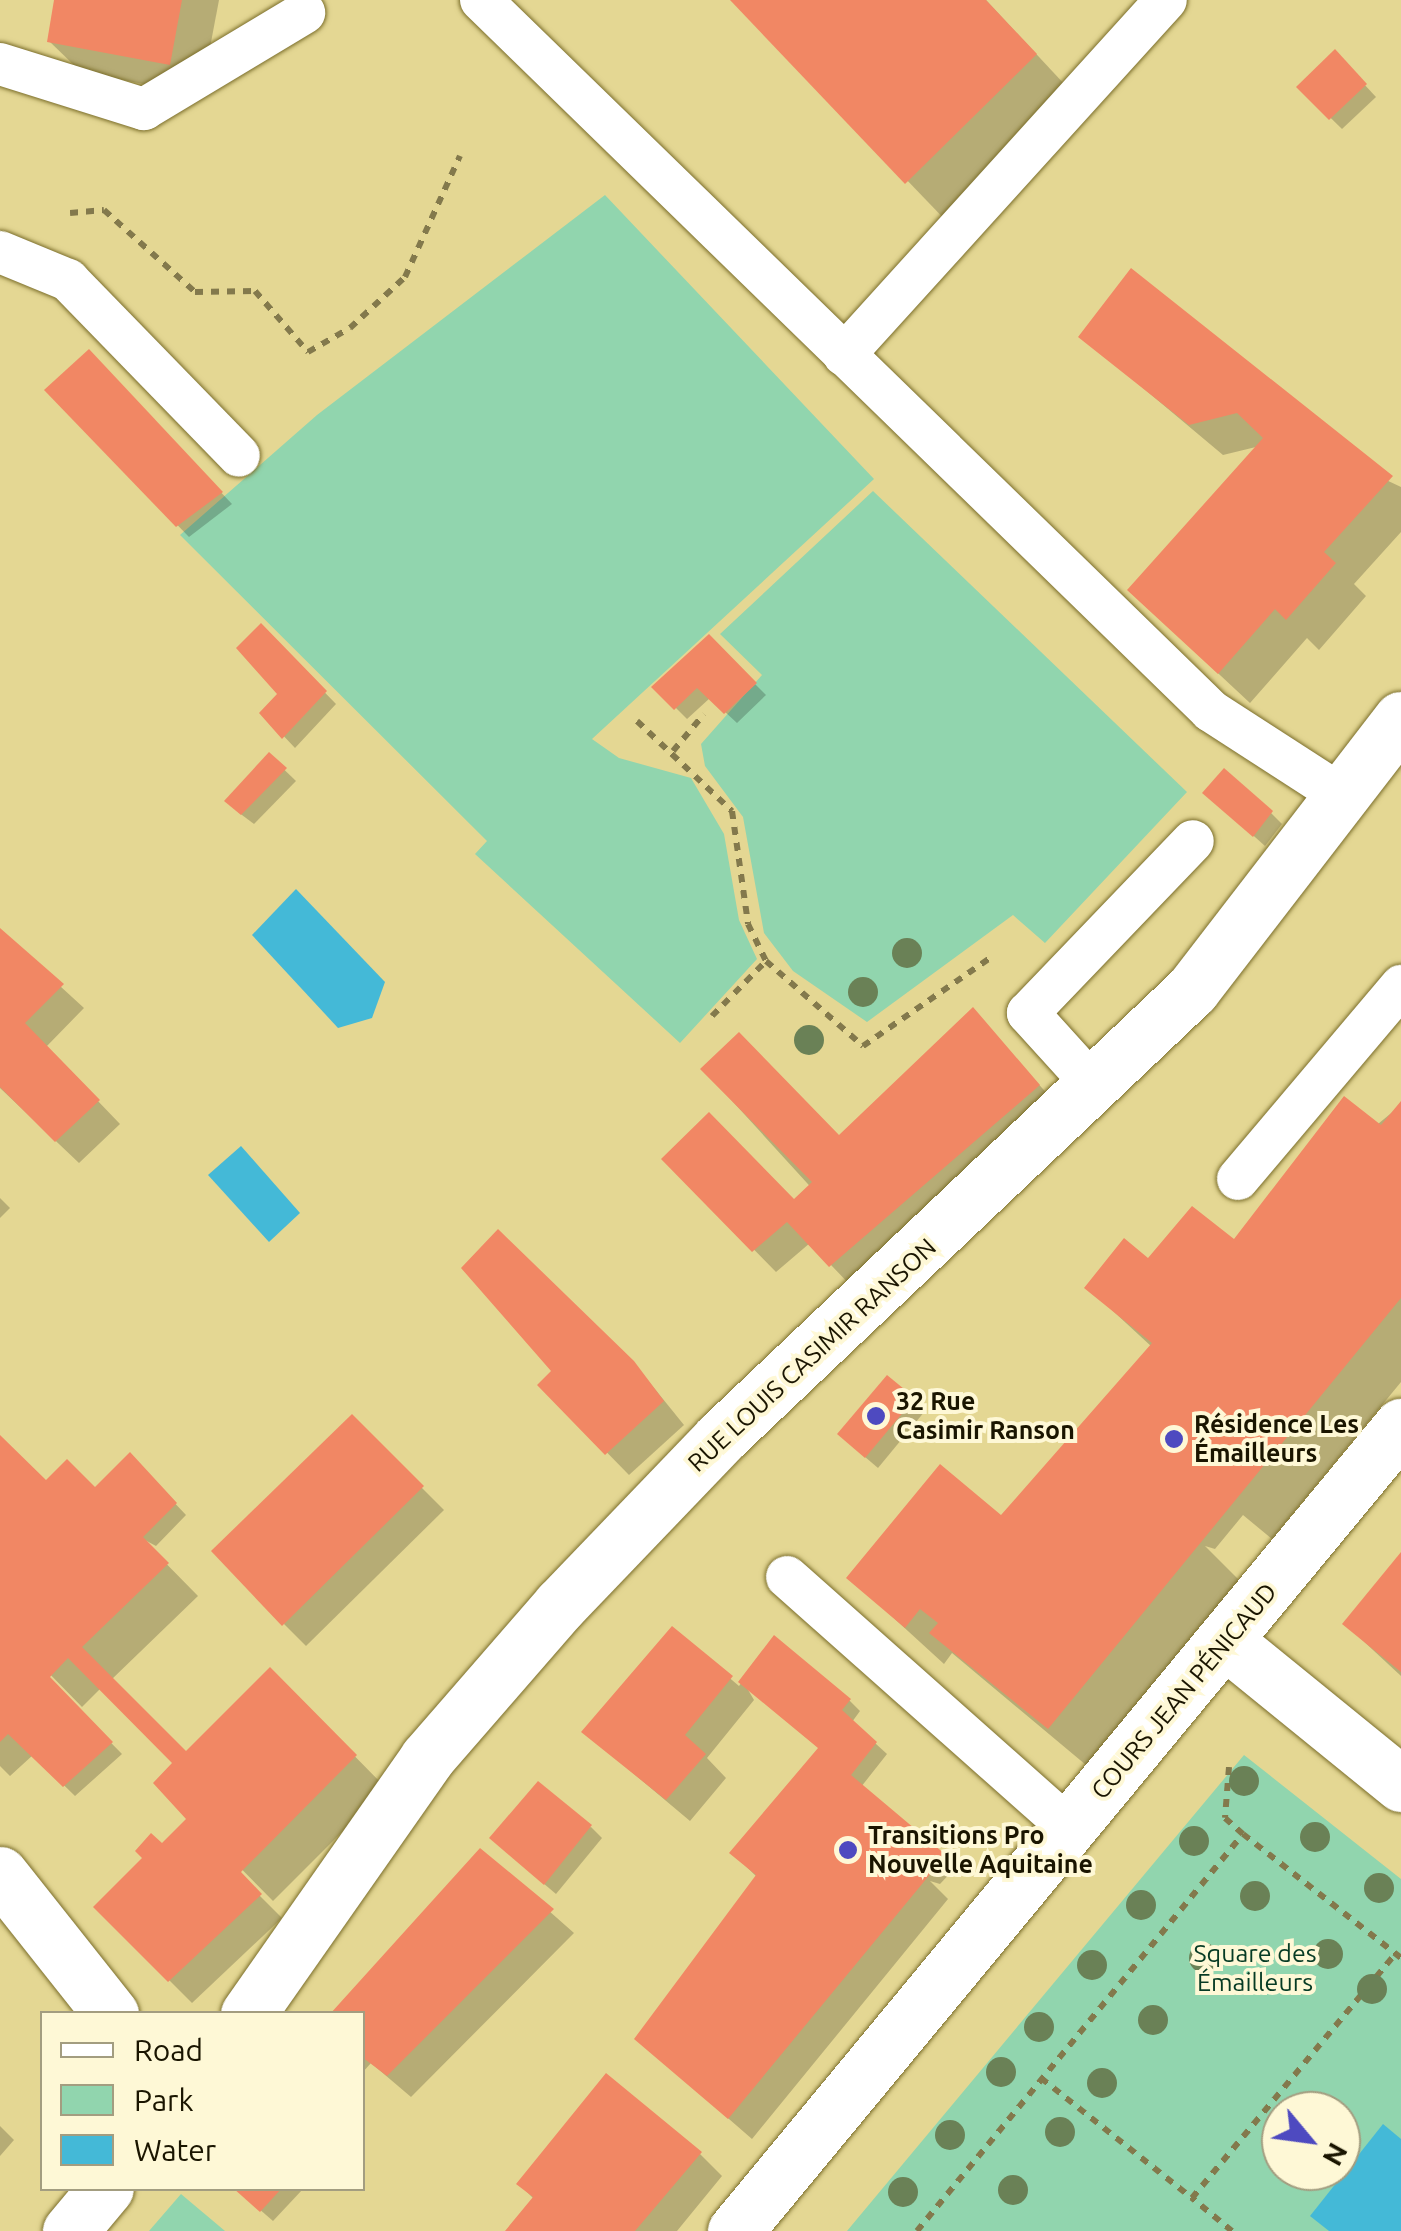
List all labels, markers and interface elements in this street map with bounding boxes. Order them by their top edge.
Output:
street label: RUE LOUIS CASIMIR RANSON [682,1232,942,1478]
place label: 32 Rue Casimir Ranson [896,1387,1075,1446]
marker: 32 Rue Casimir Ranson [865,1405,887,1427]
place label: Résidence Les Émailleurs [1194,1410,1359,1469]
marker: Résidence Les Émailleurs [1163,1428,1185,1450]
street label: COURS JEAN PÉNICAUD [1085,1577,1283,1805]
place label: Transitions Pro Nouvelle Aquitaine [868,1821,1093,1880]
marker: Transitions Pro Nouvelle Aquitaine [837,1839,859,1861]
park label: Square des Émailleurs [1193,1939,1317,1998]
legend [40,2011,365,2191]
text: Road [134,2033,203,2067]
text: Park [134,2083,194,2117]
north arrow [1261,2091,1361,2191]
text: Water [134,2133,216,2167]
text: N [1317,2138,1355,2171]

